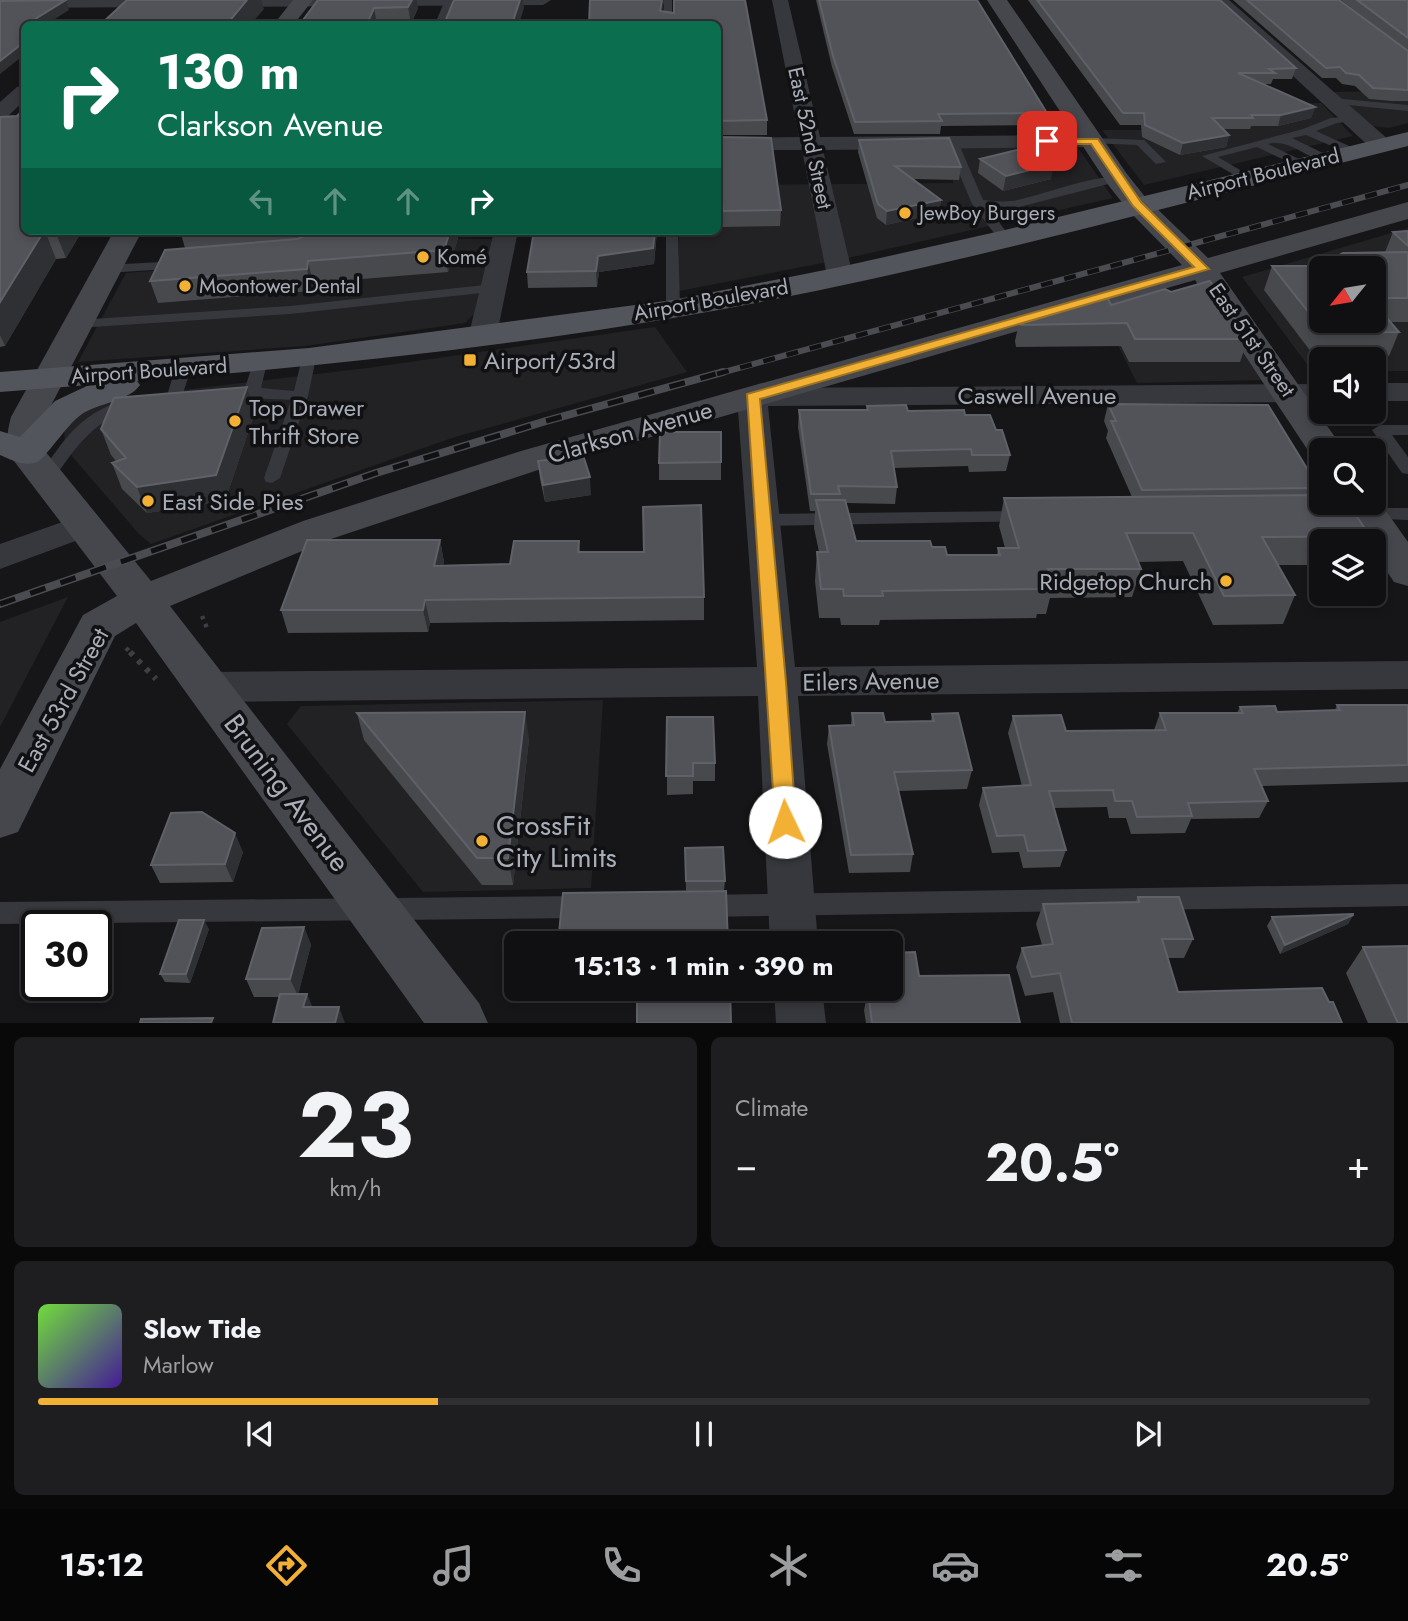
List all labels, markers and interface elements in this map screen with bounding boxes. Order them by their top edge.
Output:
text: 130 m [157,37,300,107]
icon: right [42,49,133,140]
street label: East 52nd Street [780,64,840,212]
text: Clarkson Avenue [157,102,383,148]
pin [1017,111,1077,171]
icon: arrive [1028,122,1066,160]
street label: Airport Boulevard [1183,141,1343,207]
icon: left [243,182,281,220]
icon: ahead [316,182,354,220]
icon: ahead [389,182,427,220]
icon: right [462,182,500,220]
place label: JewBoy Burgers [916,198,1055,228]
marker: JewBoy Burgers [897,205,913,221]
place label: Komé [437,242,487,272]
marker: Komé [415,249,431,265]
north arrow [1309,256,1386,332]
map controls [1309,256,1386,606]
place label: Moontower Dental [199,271,361,301]
street label: Airport Boulevard [631,272,791,328]
street label: East 51st Street [1202,277,1302,403]
marker: Moontower Dental [177,278,193,294]
place label: Airport/53rd [484,343,616,378]
button: sound [1309,347,1386,424]
street label: Airport Boulevard [70,351,228,391]
marker: Airport/53rd [462,352,478,368]
street label: Caswell Avenue [958,378,1116,413]
place label: Top Drawer Thrift Store [249,390,365,453]
street label: Clarkson Avenue [544,392,716,472]
marker: Top Drawer Thrift Store [227,413,243,429]
button: search [1309,438,1386,515]
place label: East Side Pies [162,484,303,519]
marker: East Side Pies [140,493,156,509]
button: layers [1309,529,1386,606]
place label: Ridgetop Church [1039,564,1212,599]
marker: Ridgetop Church [1218,573,1234,589]
street label: East 53rd Street [9,621,117,779]
street label: Eilers Avenue [802,662,940,700]
street label: Bruning Avenue [214,706,360,880]
position arrow [748,785,822,859]
place label: CrossFit City Limits [496,805,617,878]
marker: CrossFit City Limits [474,833,490,849]
speed limit sign: 30 [21,910,112,1001]
text: 15:13 · 1 min · 390 m [573,947,834,985]
text: 23 [297,1060,414,1191]
text: Climate [735,1091,808,1125]
text: 20.5° [985,1125,1119,1201]
text: − [735,1137,757,1192]
text: + [1347,1137,1370,1192]
text: km/h [330,1171,381,1205]
text: Slow Tide [143,1310,262,1348]
text: Marlow [143,1348,214,1382]
icon: previous [241,1415,279,1453]
icon: pause [685,1415,723,1453]
icon: next [1129,1415,1167,1453]
icon: directions [262,1541,311,1590]
icon: music [429,1541,478,1590]
icon: phone [597,1541,646,1590]
icon: climate [764,1541,813,1590]
icon: car [931,1541,980,1590]
icon: filters [1099,1541,1148,1590]
text: 15:12 [59,1542,144,1588]
text: 20.5° [1266,1542,1349,1588]

